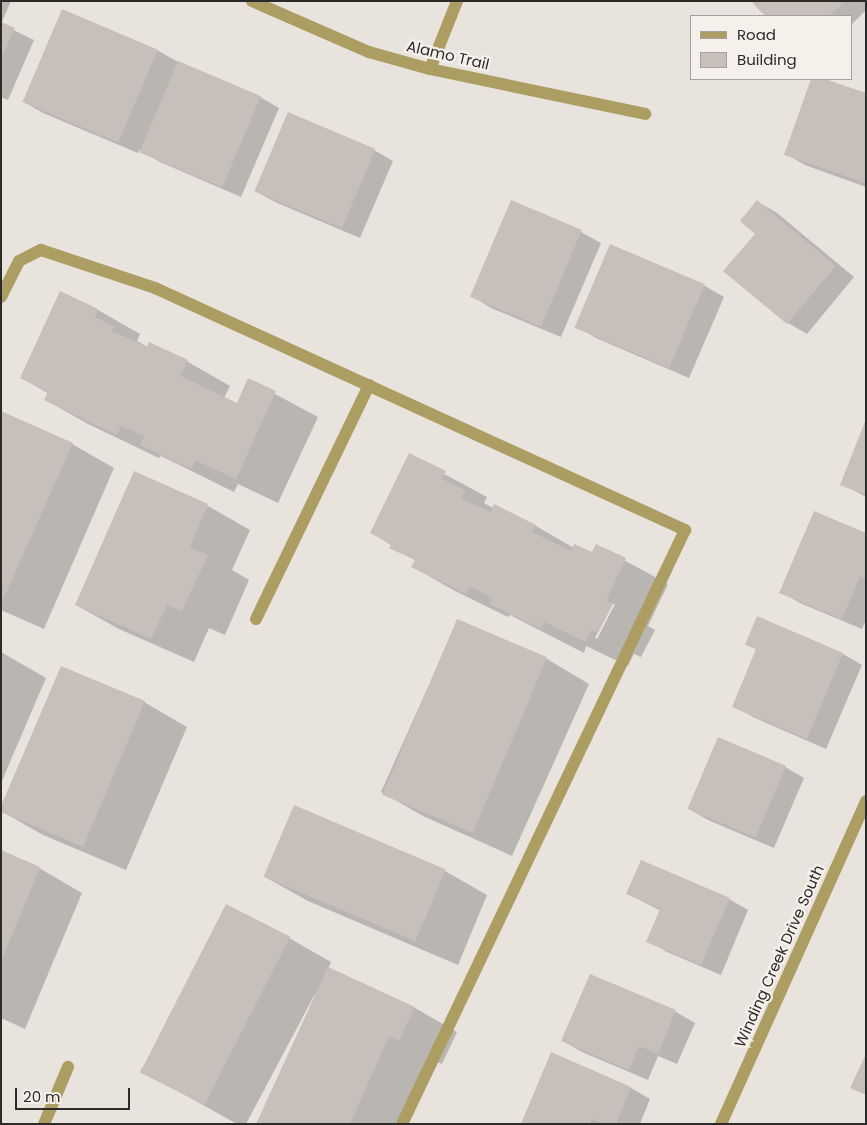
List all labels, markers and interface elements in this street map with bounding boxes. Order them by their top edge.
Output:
legend [690,15,852,80]
text: Road [737,24,776,45]
street label: Alamo Trail [405,37,491,73]
text: Building [737,49,797,70]
street label: Winding Creek Drive South [731,862,827,1050]
scale bar [18,1078,132,1110]
text: 20 m [23,1086,61,1107]

